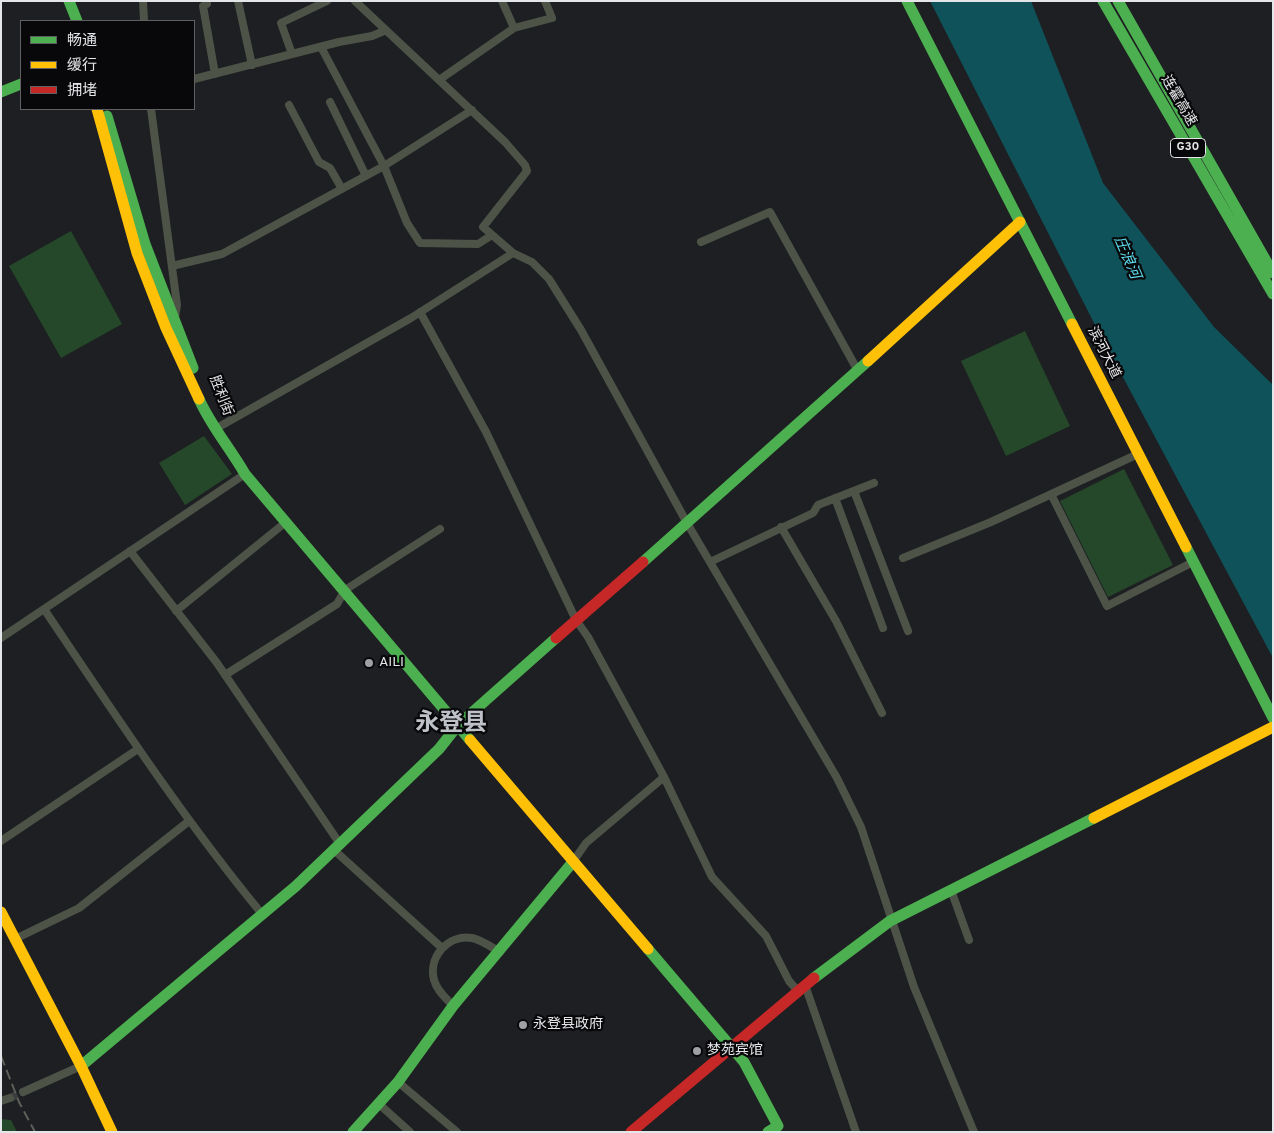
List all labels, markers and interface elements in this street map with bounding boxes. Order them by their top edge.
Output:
legend [20,20,195,110]
text: 畅通 [67,32,97,51]
text: 缓行 [67,57,97,76]
street label: 连霍高速 [1157,73,1199,129]
text: 拥堵 [67,82,97,101]
road number: G30 [1170,138,1206,158]
water label: 庄浪河 [1109,234,1143,282]
street label: 滨河大道 [1083,324,1123,382]
street label: 胜利街 [205,373,235,419]
place label: AILI [379,655,404,671]
marker: AILI [363,657,375,669]
district label: 永登县 [415,711,487,739]
place label: 永登县政府 [533,1017,603,1033]
marker: 永登县政府 [517,1019,529,1031]
place label: 梦苑宾馆 [707,1043,763,1059]
marker: 梦苑宾馆 [691,1045,703,1057]

